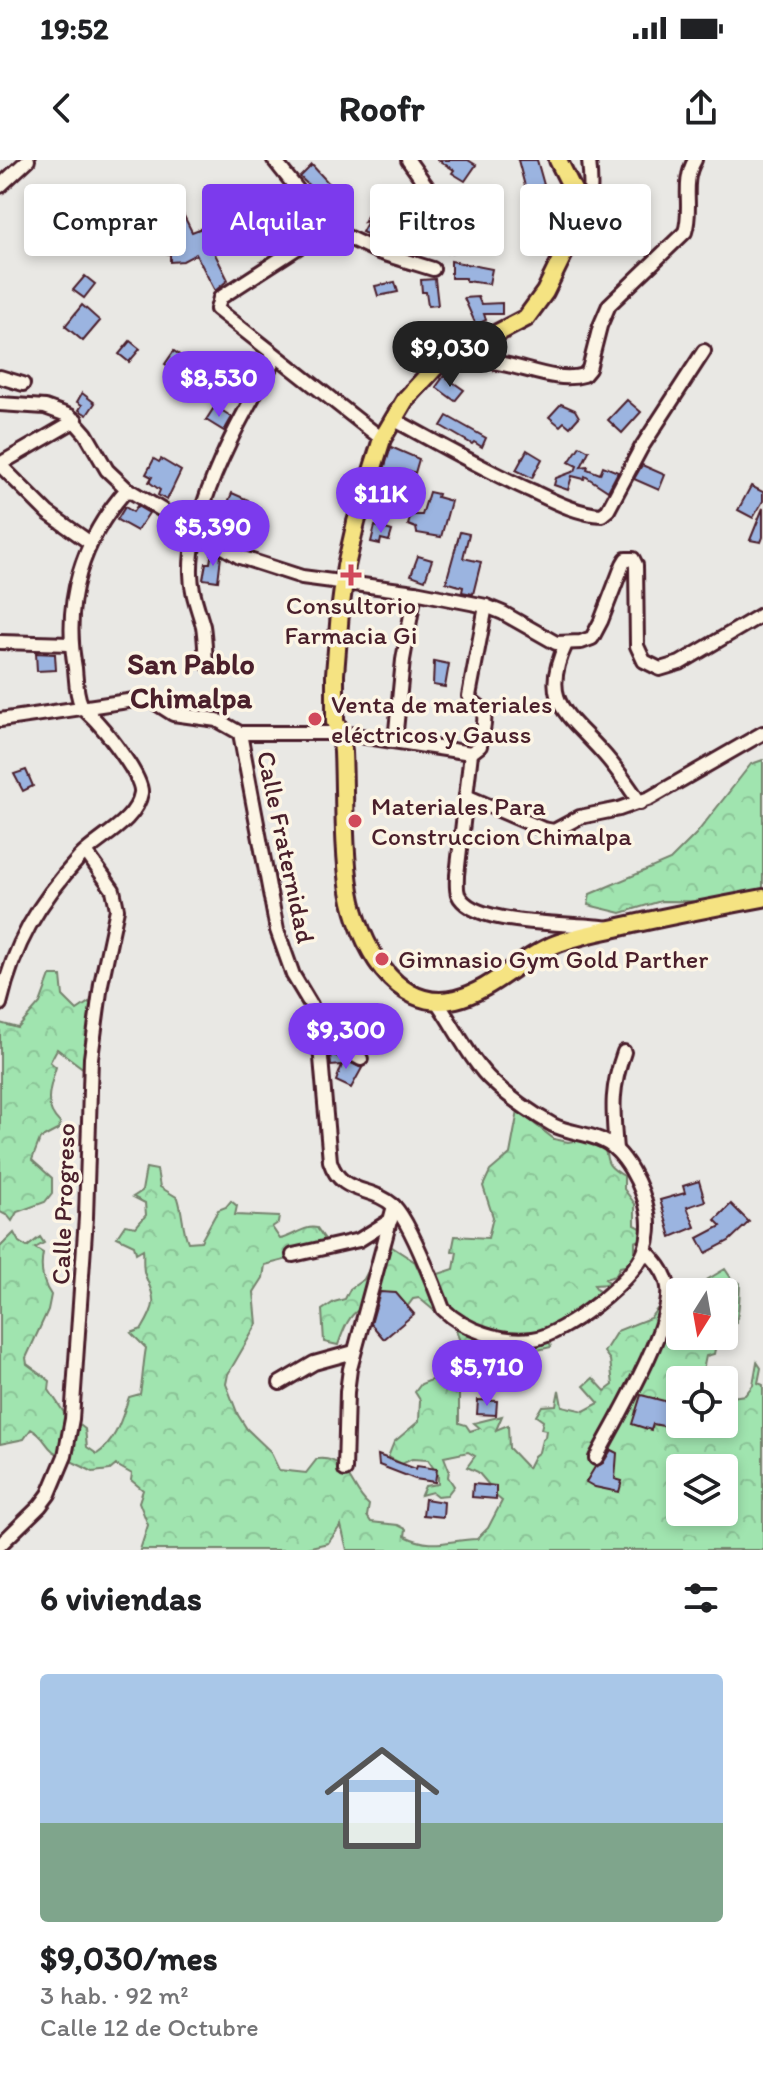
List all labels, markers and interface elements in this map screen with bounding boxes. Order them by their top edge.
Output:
text: 19:52 [40,10,109,47]
icon: back [40,86,84,130]
icon: share [679,86,723,130]
text: Roofr [339,87,424,130]
chip: Comprar [24,184,186,256]
chip: Alquilar [202,184,354,256]
chip: Filtros [370,184,504,256]
chip: Nuevo [520,184,651,256]
pin: $9,030 [385,321,515,389]
text: $9,030 [410,331,490,363]
pin: $8,530 [154,351,284,419]
text: $8,530 [180,361,258,393]
pin: $11K [334,467,428,535]
text: $11K [354,477,408,509]
pin: $5,390 [148,500,278,568]
text: $5,390 [175,510,251,542]
marker: Consultorio Farmacia Gi [340,564,362,586]
place label: Consultorio Farmacia Gi [285,589,417,651]
district label: San Pablo Chimalpa [127,645,255,716]
place label: Venta de materiales eléctricos y Gauss [331,688,552,750]
marker: Venta de materiales eléctricos y Gauss [306,710,324,728]
street label: Calle Fraternidad [250,748,322,946]
place label: Materiales Para Construccion Chimalpa [371,790,632,852]
marker: Materiales Para Construccion Chimalpa [346,812,364,830]
place label: Gimnasio Gym Gold Parther [398,943,708,975]
marker: Gimnasio Gym Gold Parther [373,950,391,968]
pin: $9,300 [281,1003,411,1071]
text: $9,300 [306,1013,386,1045]
street label: Calle Progreso [44,1122,82,1286]
north arrow [666,1278,738,1350]
map controls [666,1278,738,1526]
pin: $5,710 [422,1340,552,1408]
text: $5,710 [450,1350,524,1382]
button: locate [666,1366,738,1438]
button: layers [666,1454,738,1526]
icon: filters [679,1576,723,1620]
text: 6 viviendas [40,1578,202,1619]
icon: home [310,1726,454,1870]
text: $9,030/mes [40,1938,218,1979]
text: 3 hab. · 92 m² [40,1979,189,2011]
text: Calle 12 de Octubre [40,2011,259,2043]

